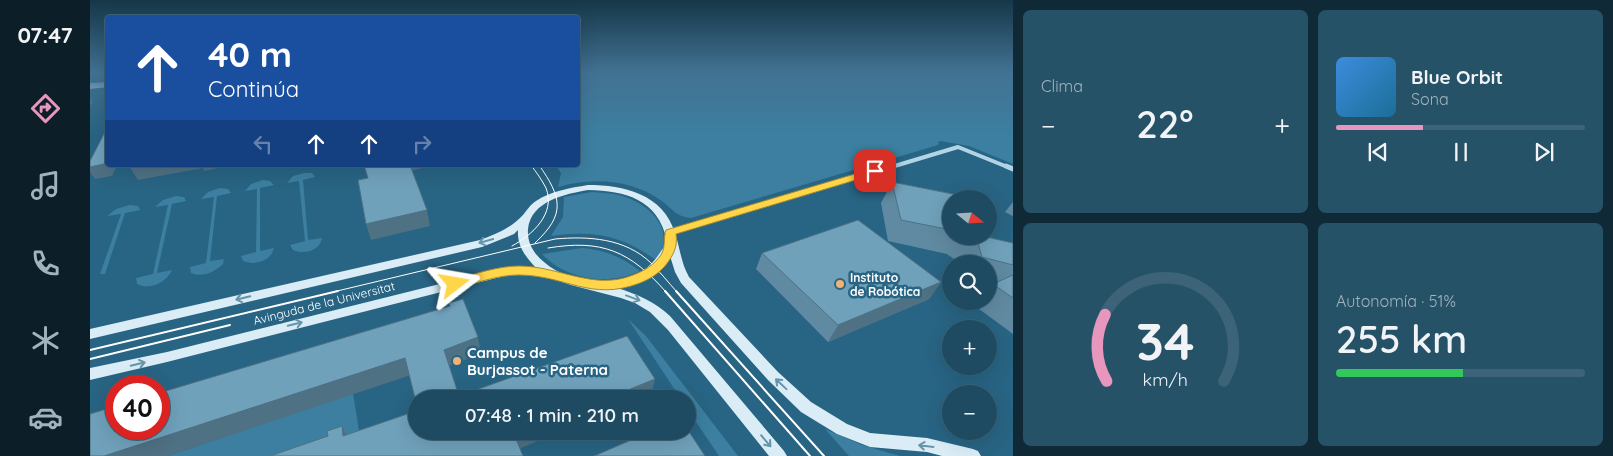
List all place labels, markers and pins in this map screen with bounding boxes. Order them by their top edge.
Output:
pin [854,150,896,192]
place label: Instituto de Robótica [850,270,920,299]
marker: Instituto de Robótica [834,278,846,290]
place label: Campus de Burjassot - Paterna [467,343,608,379]
marker: Campus de Burjassot - Paterna [451,355,463,367]

